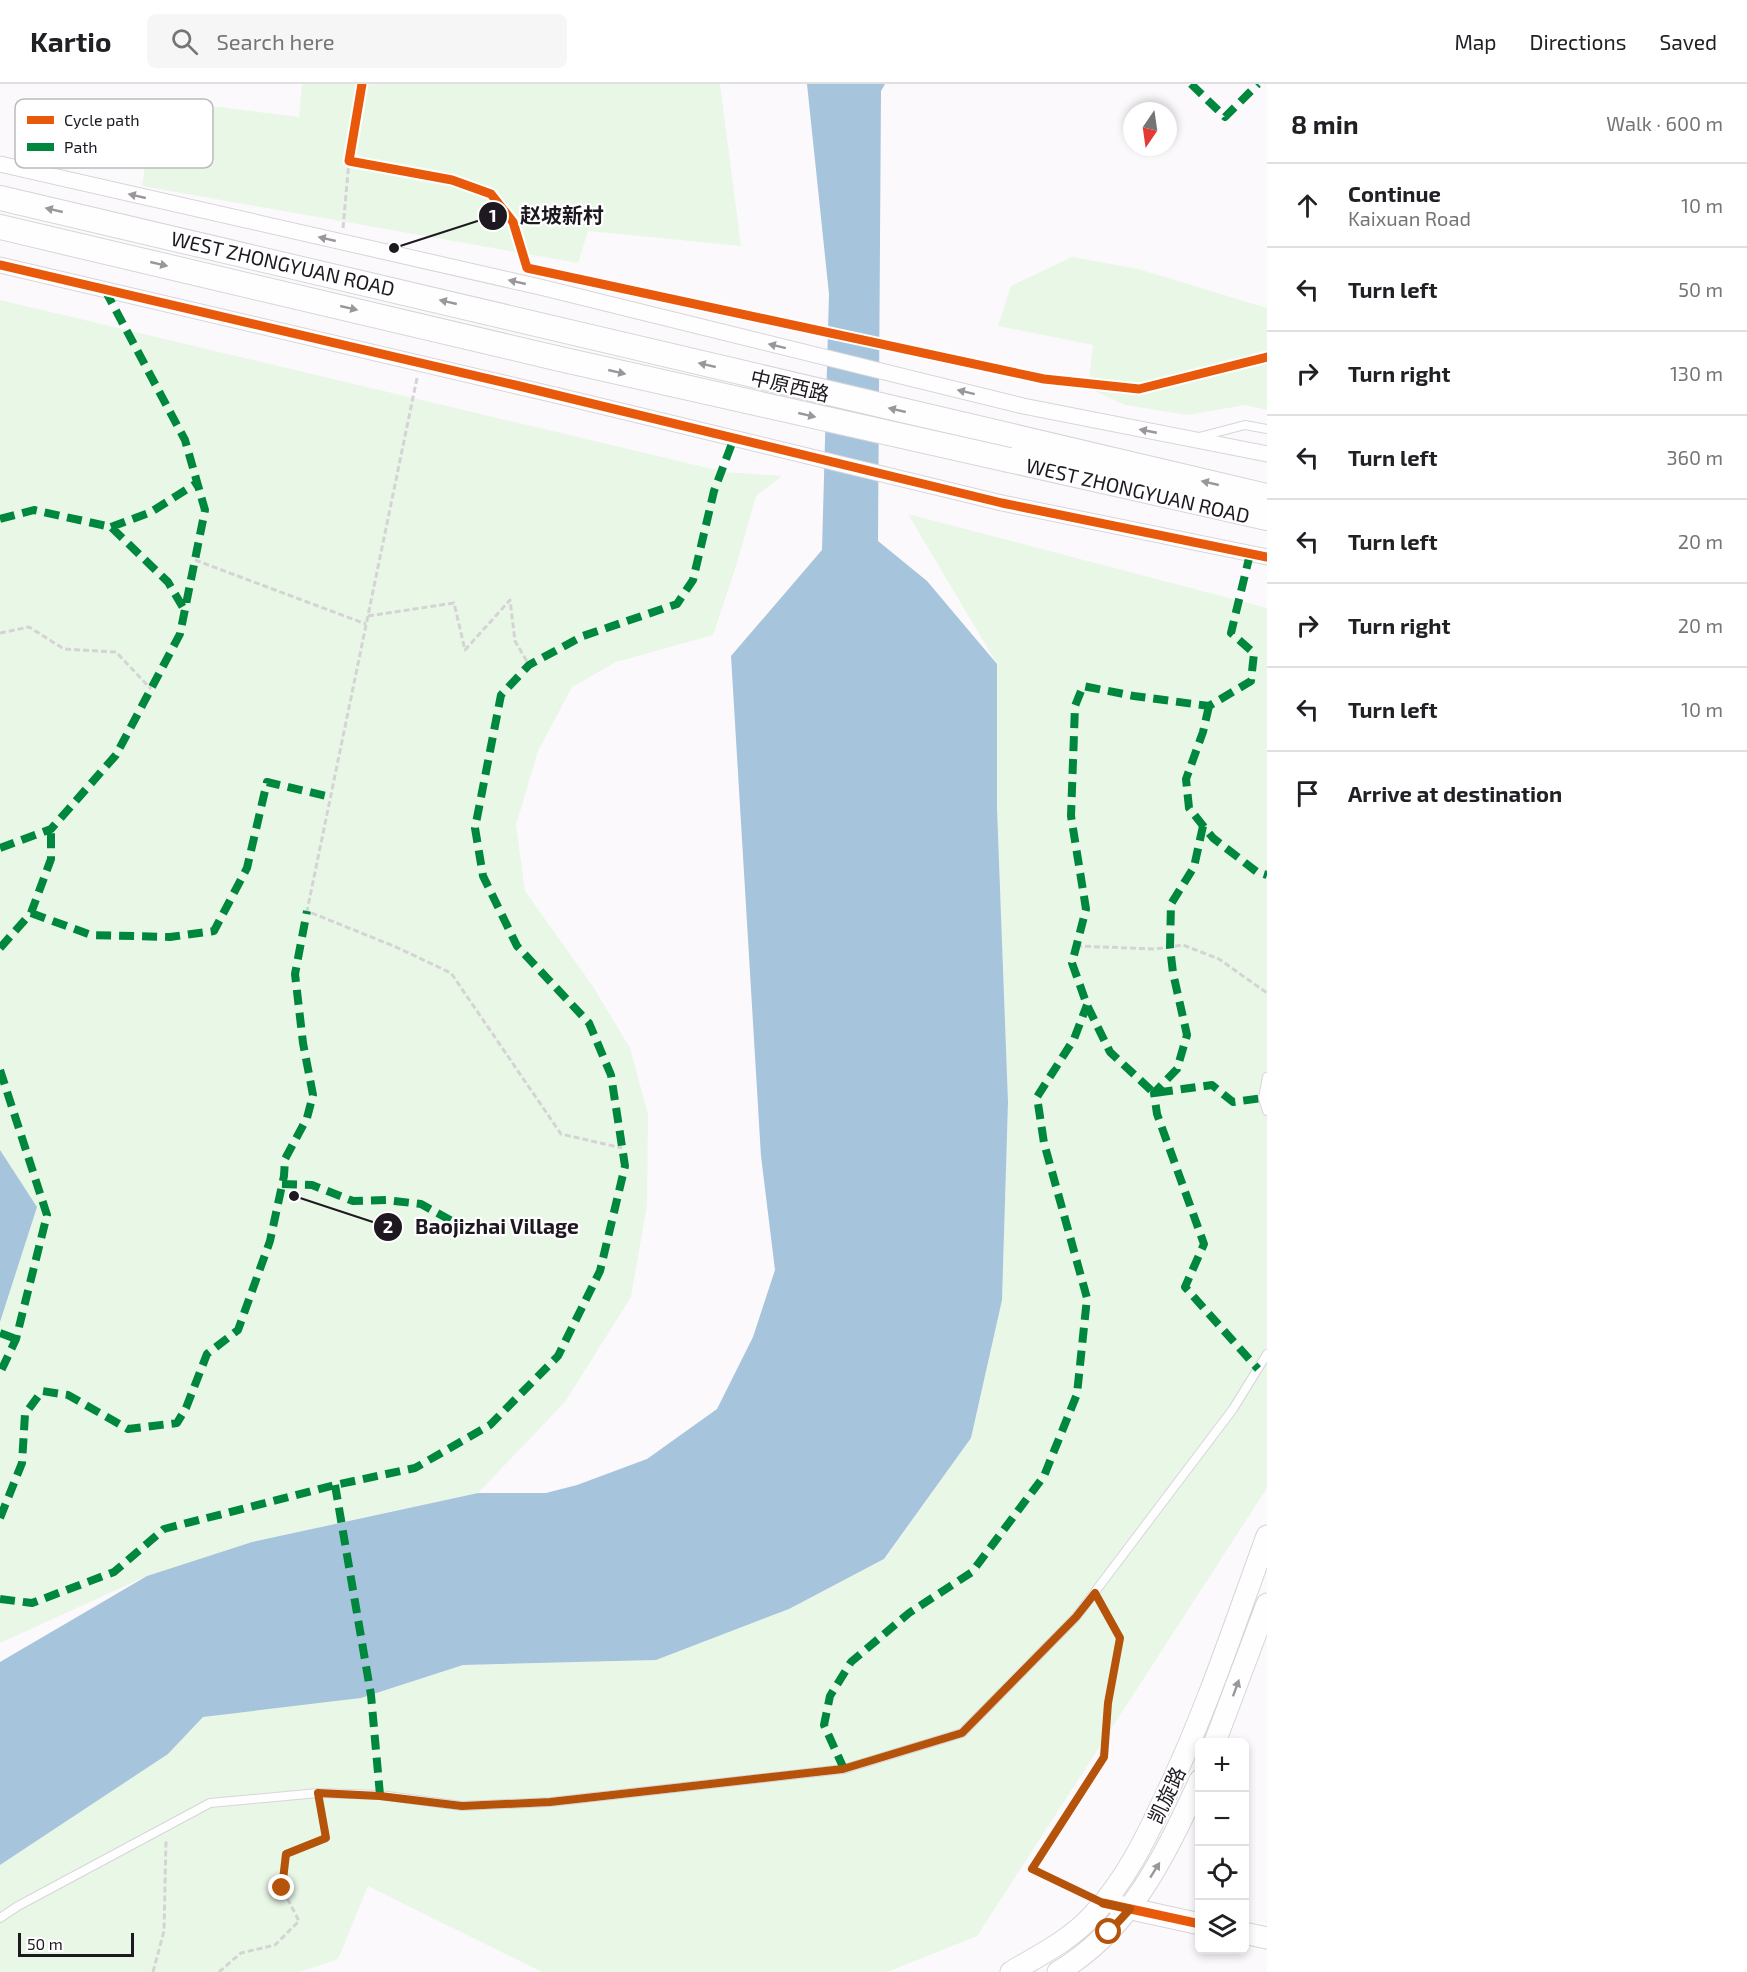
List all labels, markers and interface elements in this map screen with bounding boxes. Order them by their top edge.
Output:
search box [147,14,567,68]
text: Kartio [30,24,111,58]
icon: search [168,25,201,58]
text: Search here [216,28,335,54]
text: Map [1454,29,1497,54]
text: Directions [1530,29,1626,54]
text: Saved [1659,29,1717,54]
legend [15,99,213,168]
north arrow [1123,102,1177,156]
text: 8 min [1291,108,1359,139]
text: Cycle path [64,110,140,129]
text: Walk · 600 m [1606,111,1723,135]
text: Path [64,137,98,156]
text: Continue [1348,180,1441,206]
icon: ahead [1291,189,1324,222]
one-way arrow [128,190,146,200]
text: 10 m [1681,193,1723,217]
callout: 赵坡新村 [478,196,616,235]
text: 赵坡新村 [520,202,604,227]
text: 1 [489,204,497,226]
one-way arrow [44,205,63,215]
text: Kaixuan Road [1348,206,1471,230]
street label: WEST ZHONGYUAN ROAD [169,226,397,300]
one-way arrow [317,234,336,243]
one-way arrow [150,259,169,269]
icon: left [1291,273,1324,306]
text: Turn left [1348,276,1437,302]
one-way arrow [508,277,527,286]
text: 50 m [1678,277,1723,301]
one-way arrow [439,297,457,307]
one-way arrow [340,304,359,313]
one-way arrow [768,340,786,350]
icon: right [1291,357,1324,390]
one-way arrow [697,360,716,369]
text: Turn right [1348,360,1450,386]
text: 130 m [1670,361,1723,385]
street label: 中原西路 [748,364,832,406]
one-way arrow [608,368,627,377]
one-way arrow [957,387,976,397]
one-way arrow [887,404,906,414]
one-way arrow [798,411,817,420]
one-way arrow [1138,426,1157,435]
icon: left [1291,441,1324,474]
text: Turn left [1348,444,1437,470]
text: 360 m [1666,445,1723,469]
street label: WEST ZHONGYUAN ROAD [1024,453,1252,527]
one-way arrow [1200,478,1219,487]
icon: left [1291,525,1324,558]
text: Turn left [1348,528,1437,554]
text: 20 m [1678,529,1723,553]
icon: right [1291,609,1324,642]
text: Turn right [1348,612,1450,638]
text: 20 m [1678,613,1723,637]
icon: left [1291,693,1324,726]
text: Turn left [1348,696,1437,722]
text: 10 m [1681,697,1723,721]
icon: arrive [1291,777,1324,810]
text: Arrive at destination [1348,780,1562,806]
callout: Baojizhai Village [373,1207,591,1246]
text: Baojizhai Village [415,1213,579,1238]
text: 2 [383,1215,393,1237]
one-way arrow [1232,1679,1241,1697]
map controls [1195,1738,1249,1954]
button: + [1195,1738,1249,1792]
street label: 凯旋路 [1142,1763,1190,1827]
button: − [1195,1792,1249,1846]
button: locate [1195,1846,1249,1900]
one-way arrow [1150,1862,1161,1878]
route end [268,1874,294,1900]
button: layers [1195,1900,1249,1954]
route start [1095,1918,1121,1944]
scale bar [18,1930,134,1958]
text: 50 m [27,1934,63,1953]

